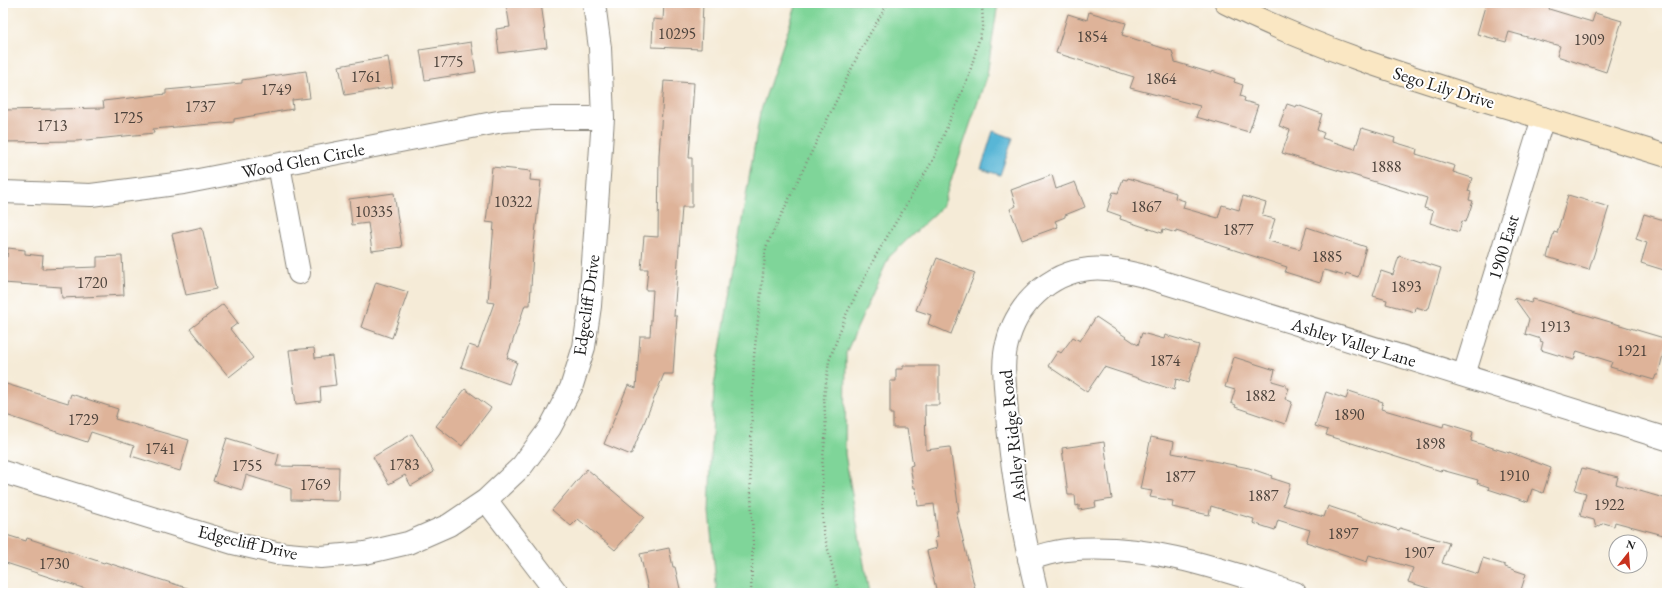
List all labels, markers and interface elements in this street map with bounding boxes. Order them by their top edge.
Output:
house number: 10295 [658,23,696,44]
house number: 1854 [1077,26,1108,47]
house number: 1909 [1574,29,1605,50]
house number: 1775 [433,51,463,72]
street label: Sego Lily Drive [1390,61,1498,113]
house number: 1761 [351,66,381,87]
house number: 1864 [1146,68,1177,89]
house number: 1749 [261,79,292,100]
house number: 1737 [185,96,216,117]
house number: 1725 [113,107,143,128]
house number: 1713 [37,115,68,136]
street label: Wood Glen Circle [240,137,366,183]
house number: 1888 [1371,156,1402,177]
house number: 10322 [494,191,533,212]
house number: 1867 [1131,196,1162,217]
house number: 10335 [355,201,393,222]
street label: 1900 East [1482,212,1524,282]
house number: 1877 [1223,219,1254,240]
house number: 1885 [1312,246,1342,267]
street label: Edgecliff Drive [568,253,604,357]
house number: 1720 [77,272,108,293]
house number: 1893 [1391,276,1422,297]
street label: Ashley Valley Lane [1288,312,1419,372]
house number: 1913 [1540,316,1571,337]
house number: 1921 [1617,340,1647,361]
house number: 1874 [1150,350,1181,371]
street label: Ashley Ridge Road [994,368,1030,504]
house number: 1882 [1245,385,1276,406]
house number: 1890 [1334,404,1365,425]
house number: 1729 [68,409,99,430]
house number: 1898 [1415,433,1446,454]
house number: 1741 [145,438,175,459]
house number: 1783 [389,454,420,475]
house number: 1755 [232,455,262,476]
house number: 1910 [1499,465,1530,486]
house number: 1877 [1165,466,1196,487]
house number: 1769 [300,474,331,495]
house number: 1887 [1248,485,1279,506]
house number: 1922 [1594,494,1625,515]
street label: Edgecliff Drive [196,519,300,565]
house number: 1897 [1328,523,1359,544]
north arrow [1608,534,1648,574]
text: N [1625,536,1637,552]
house number: 1907 [1404,542,1435,563]
house number: 1730 [39,553,70,574]

